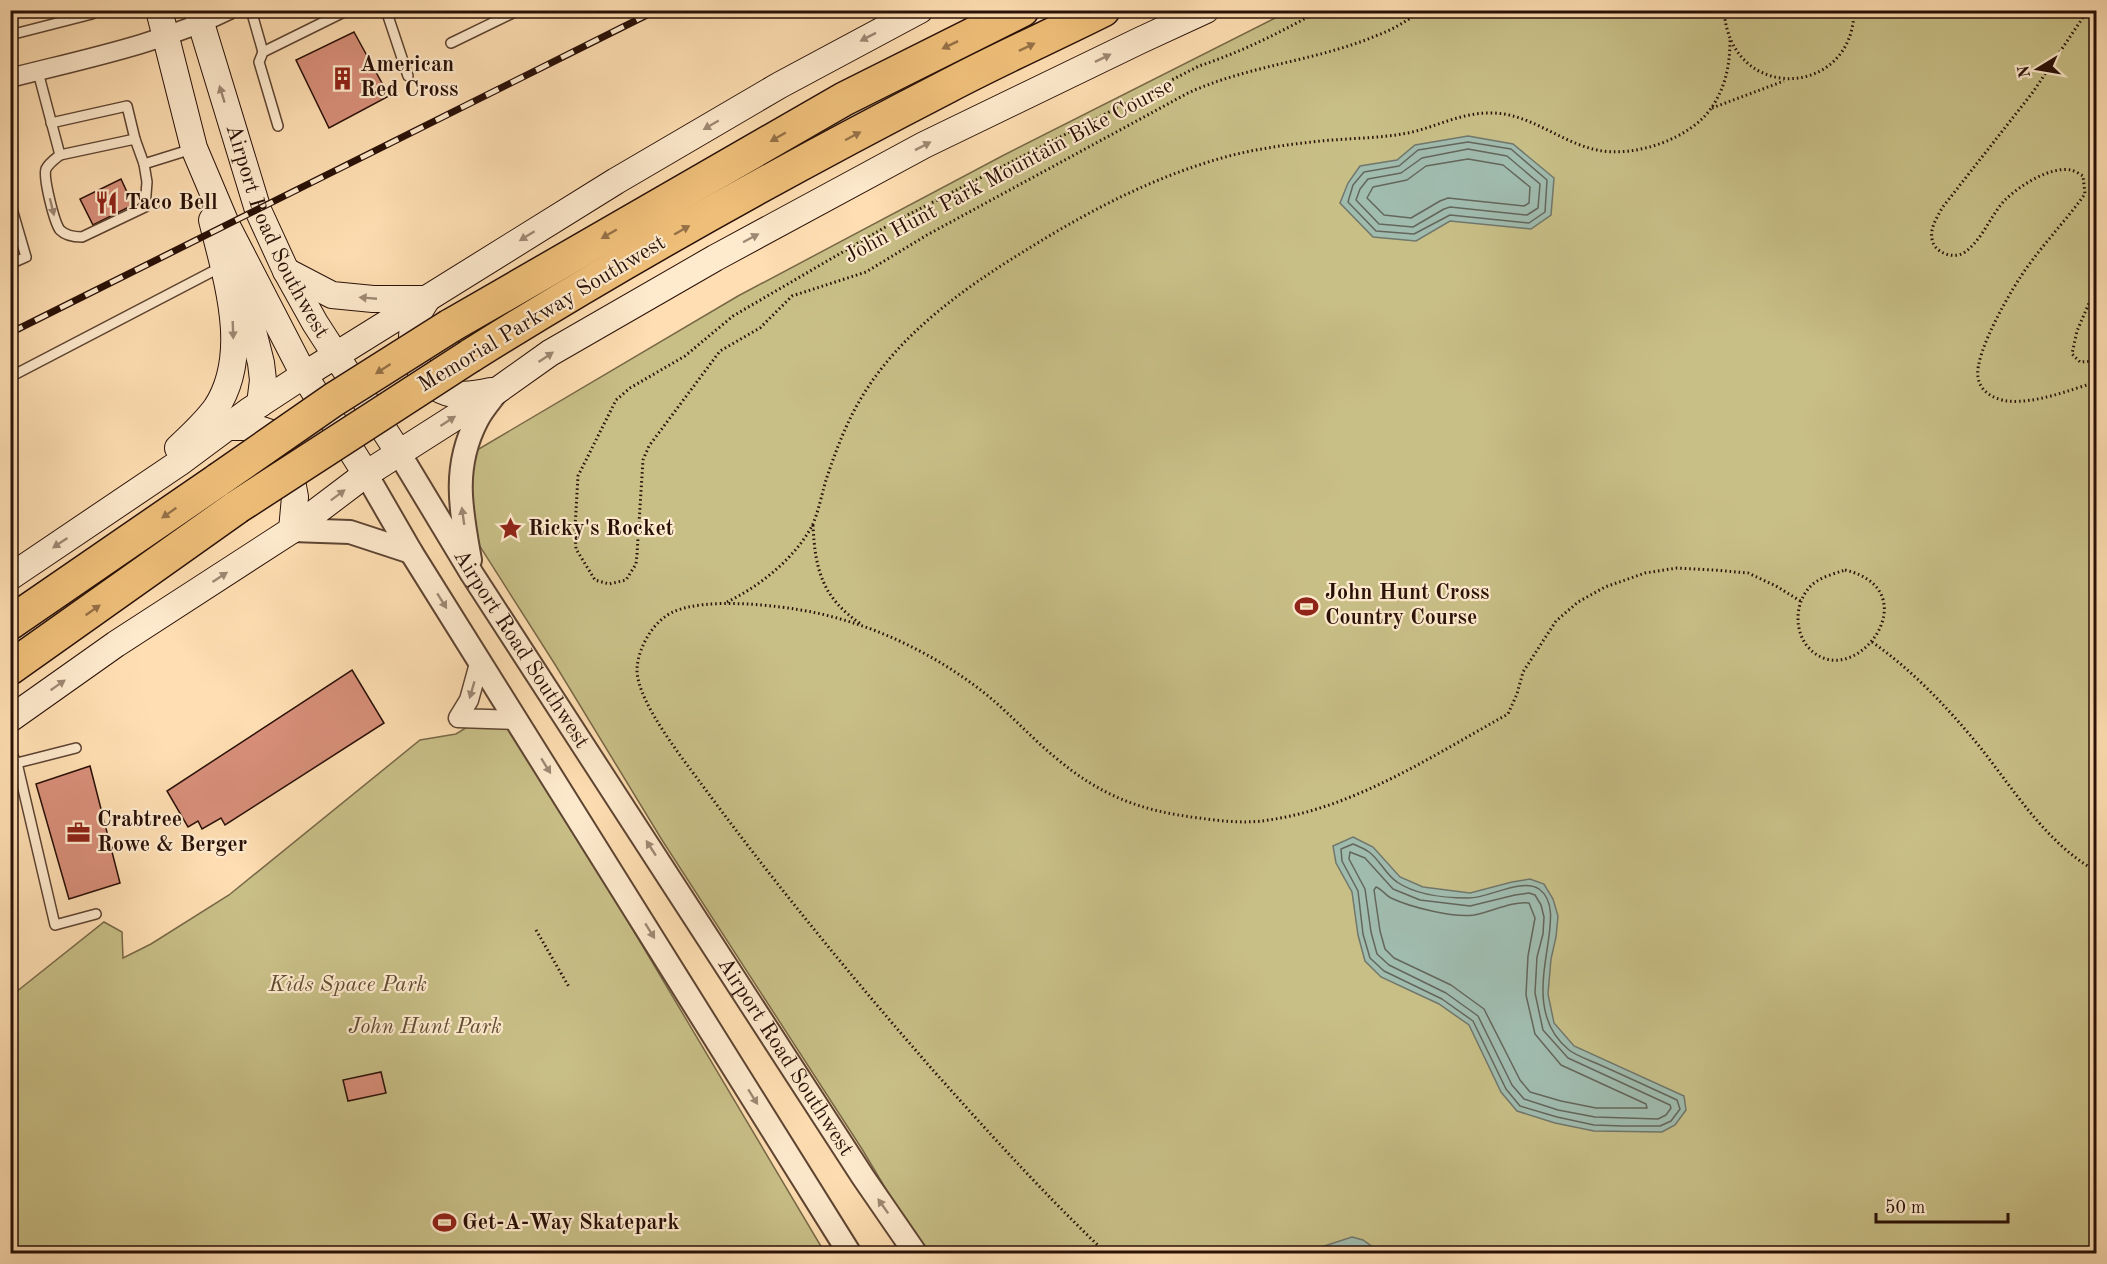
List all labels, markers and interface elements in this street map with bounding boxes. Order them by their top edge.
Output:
one-way arrow [860,32,877,42]
north arrow [2008,39,2068,99]
one-way arrow [942,41,959,50]
one-way arrow [1018,43,1035,52]
place label: American Red Cross [360,54,459,101]
one-way arrow [1094,54,1111,63]
text: N [2016,63,2034,79]
building icon: American Red Cross [329,65,355,91]
street label: John Hunt Park Mountain Bike Course [841,75,1177,267]
one-way arrow [217,85,226,103]
one-way arrow [703,120,720,130]
street label: Airport Road Southwest [222,122,333,342]
one-way arrow [845,131,862,141]
one-way arrow [770,132,787,142]
one-way arrow [915,141,932,151]
restaurant icon: Taco Bell [94,190,120,216]
place label: Taco Bell [125,192,218,214]
one-way arrow [48,197,58,216]
one-way arrow [674,224,690,235]
one-way arrow [600,229,617,239]
street label: Memorial Parkway Southwest [415,231,669,397]
one-way arrow [518,231,535,242]
one-way arrow [743,233,760,243]
one-way arrow [359,294,378,303]
one-way arrow [228,321,237,340]
one-way arrow [538,351,554,362]
one-way arrow [374,363,391,374]
one-way arrow [440,416,456,427]
one-way arrow [331,489,346,501]
one-way arrow [458,506,468,525]
one-way arrow [162,507,178,519]
place icon: Ricky's Rocket [497,516,523,542]
place label: Ricky's Rocket [528,518,674,540]
one-way arrow [53,537,69,549]
street label: Airport Road Southwest [449,546,593,752]
one-way arrow [212,571,228,582]
place label: John Hunt Cross Country Course [1325,582,1489,629]
one-way arrow [436,593,447,609]
sports icon: John Hunt Cross Country Course [1294,593,1320,619]
one-way arrow [84,604,100,616]
one-way arrow [50,679,66,691]
one-way arrow [466,681,476,699]
one-way arrow [541,758,552,774]
place label: Crabtree Rowe & Berger [97,809,247,856]
office icon: Crabtree Rowe & Berger [66,820,92,846]
one-way arrow [646,840,657,856]
one-way arrow [644,923,655,939]
street label: Airport Road Southwest [713,954,857,1160]
park label: Kids Space Park [268,974,427,996]
park label: John Hunt Park [348,1016,502,1038]
one-way arrow [747,1089,758,1105]
scale bar [1876,1186,2008,1224]
one-way arrow [877,1198,889,1214]
text: 50 m [1885,1199,1925,1217]
sports icon: Get-A-Way Skatepark [431,1210,457,1236]
place label: Get-A-Way Skatepark [462,1212,679,1234]

